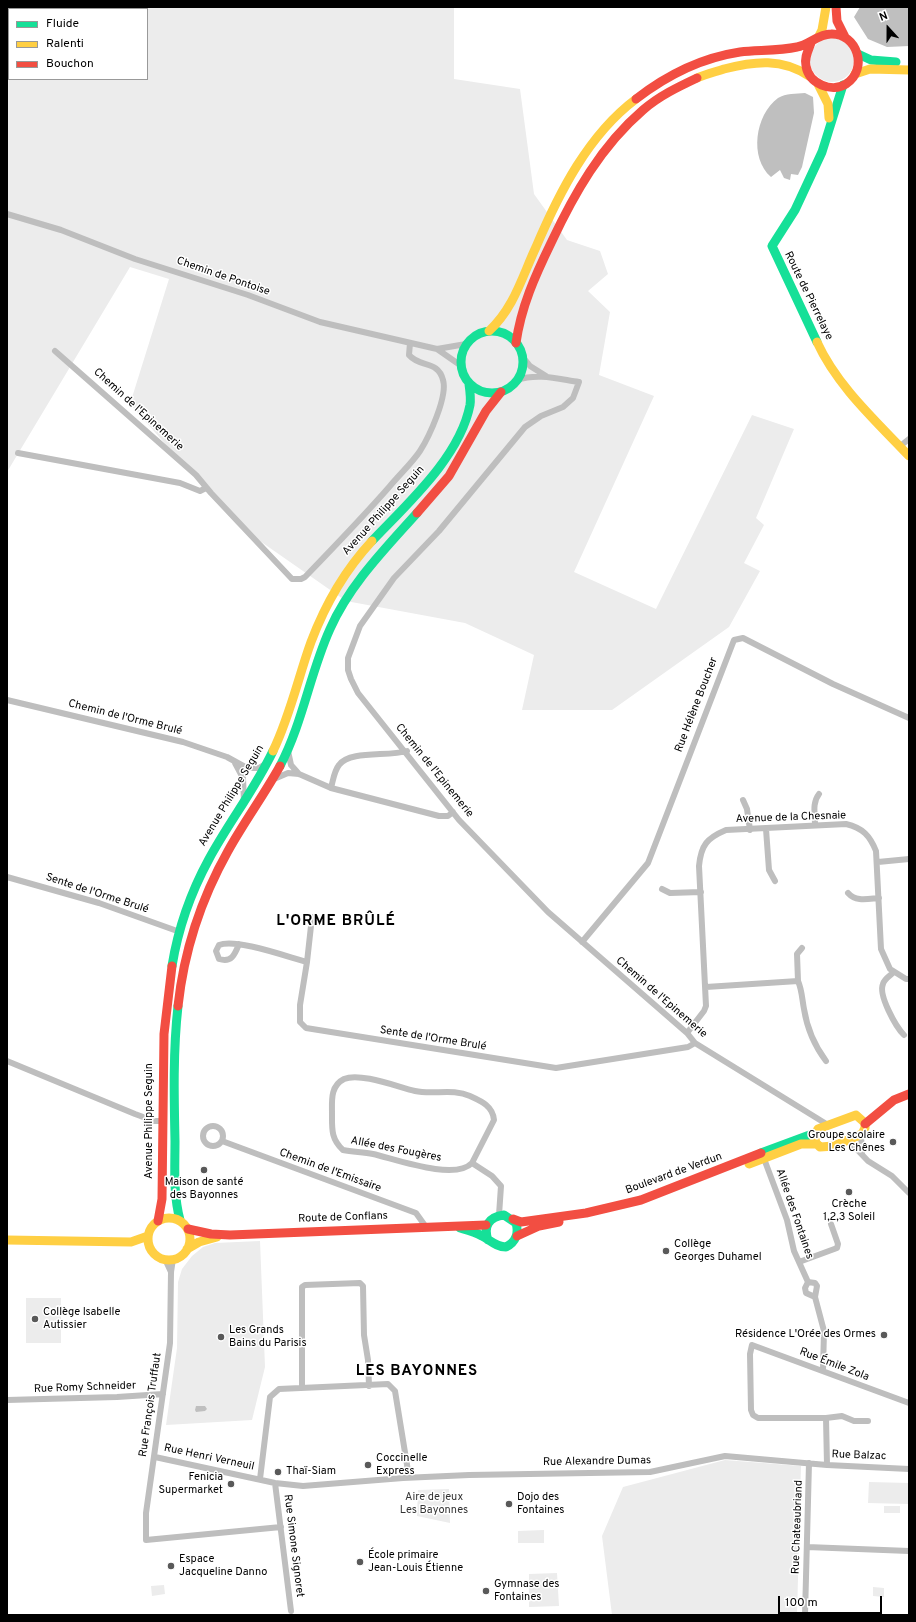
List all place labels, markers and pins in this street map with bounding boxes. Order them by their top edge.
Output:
place label: Groupe scolaire Les Chênes [808,1129,885,1155]
marker: Groupe scolaire Les Chênes [888,1137,898,1147]
marker: Maison de santé des Bayonnes [199,1165,209,1175]
place label: Maison de santé des Bayonnes [165,1176,243,1202]
marker: Crèche 1,2,3 Soleil [844,1187,854,1197]
place label: Crèche 1,2,3 Soleil [823,1198,875,1224]
place label: Collège Georges Duhamel [674,1238,762,1264]
marker: Collège Georges Duhamel [661,1246,671,1256]
place label: Collège Isabelle Autissier [43,1306,120,1332]
marker: Collège Isabelle Autissier [30,1314,40,1324]
place label: Les Grands Bains du Parisis [229,1324,307,1350]
place label: Résidence L'Orée des Ormes [735,1328,876,1342]
marker: Résidence L'Orée des Ormes [879,1330,889,1340]
marker: Les Grands Bains du Parisis [216,1332,226,1342]
place label: Coccinelle Express [376,1452,427,1478]
marker: Coccinelle Express [363,1460,373,1470]
place label: Thaï-Siam [286,1465,336,1479]
marker: Thaï-Siam [273,1467,283,1477]
place label: Fenicia Supermarket [158,1471,223,1497]
marker: Fenicia Supermarket [226,1479,236,1489]
place label: Dojo des Fontaines [517,1491,564,1517]
marker: Dojo des Fontaines [504,1499,514,1509]
place label: École primaire Jean-Louis Étienne [368,1549,463,1575]
place label: Espace Jacqueline Danno [179,1553,267,1579]
marker: École primaire Jean-Louis Étienne [355,1557,365,1567]
marker: Espace Jacqueline Danno [166,1561,176,1571]
place label: Gymnase des Fontaines [494,1578,559,1604]
marker: Gymnase des Fontaines [481,1586,491,1596]

